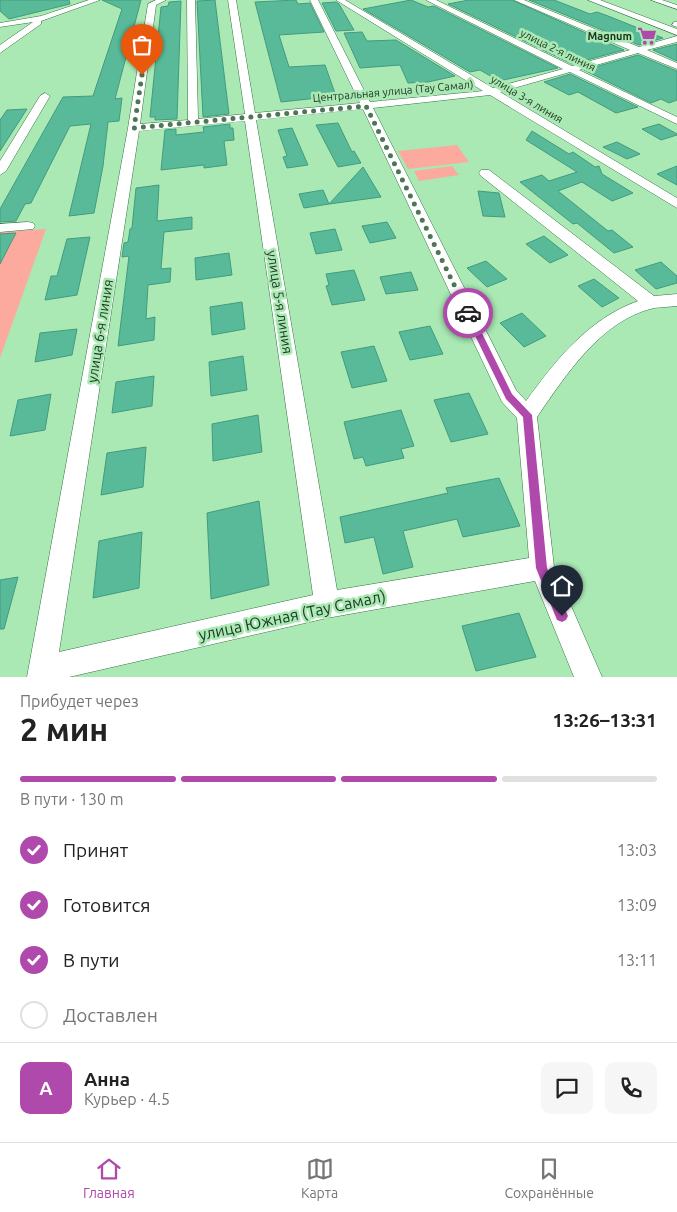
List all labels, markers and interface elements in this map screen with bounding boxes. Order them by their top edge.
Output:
pin [121,24,163,75]
supermarket icon: Magnum [636,25,658,47]
street label: улица 2-я линия [518,27,598,73]
place label: Magnum [587,30,632,42]
icon: bag [128,31,156,59]
street label: улица 3-я линия [489,73,565,125]
street label: Центральная улица (Тау Самал) [312,78,474,105]
street label: улица 5-я линия [264,249,296,355]
street label: улица 6-я линия [84,278,116,384]
courier [443,288,493,338]
icon: car [454,299,482,327]
pin [541,565,583,616]
icon: home [548,572,576,600]
street label: улица Южная (Тау Самал) [197,586,387,645]
text: Прибудет через [20,692,139,710]
text: 13:26–13:31 [552,709,657,731]
text: 2 мин [20,711,108,747]
text: В пути · 130 m [20,790,123,808]
icon: check [20,836,48,864]
text: Принят [63,839,128,861]
text: 13:03 [617,841,657,859]
icon: check [20,891,48,919]
text: Готовится [63,894,150,916]
text: 13:09 [617,896,657,914]
icon: check [20,946,48,974]
text: В пути [63,949,120,971]
text: 13:11 [617,951,657,969]
text: Доставлен [63,1004,158,1026]
button: chat [541,1062,593,1114]
button: phone [605,1062,657,1114]
text: Анна [84,1068,130,1090]
text: А [39,1077,53,1099]
text: Курьер · 4.5 [84,1090,170,1108]
tab: Главная [83,1155,135,1201]
tab: Карта [301,1155,338,1201]
tab: Сохранённые [504,1155,594,1201]

